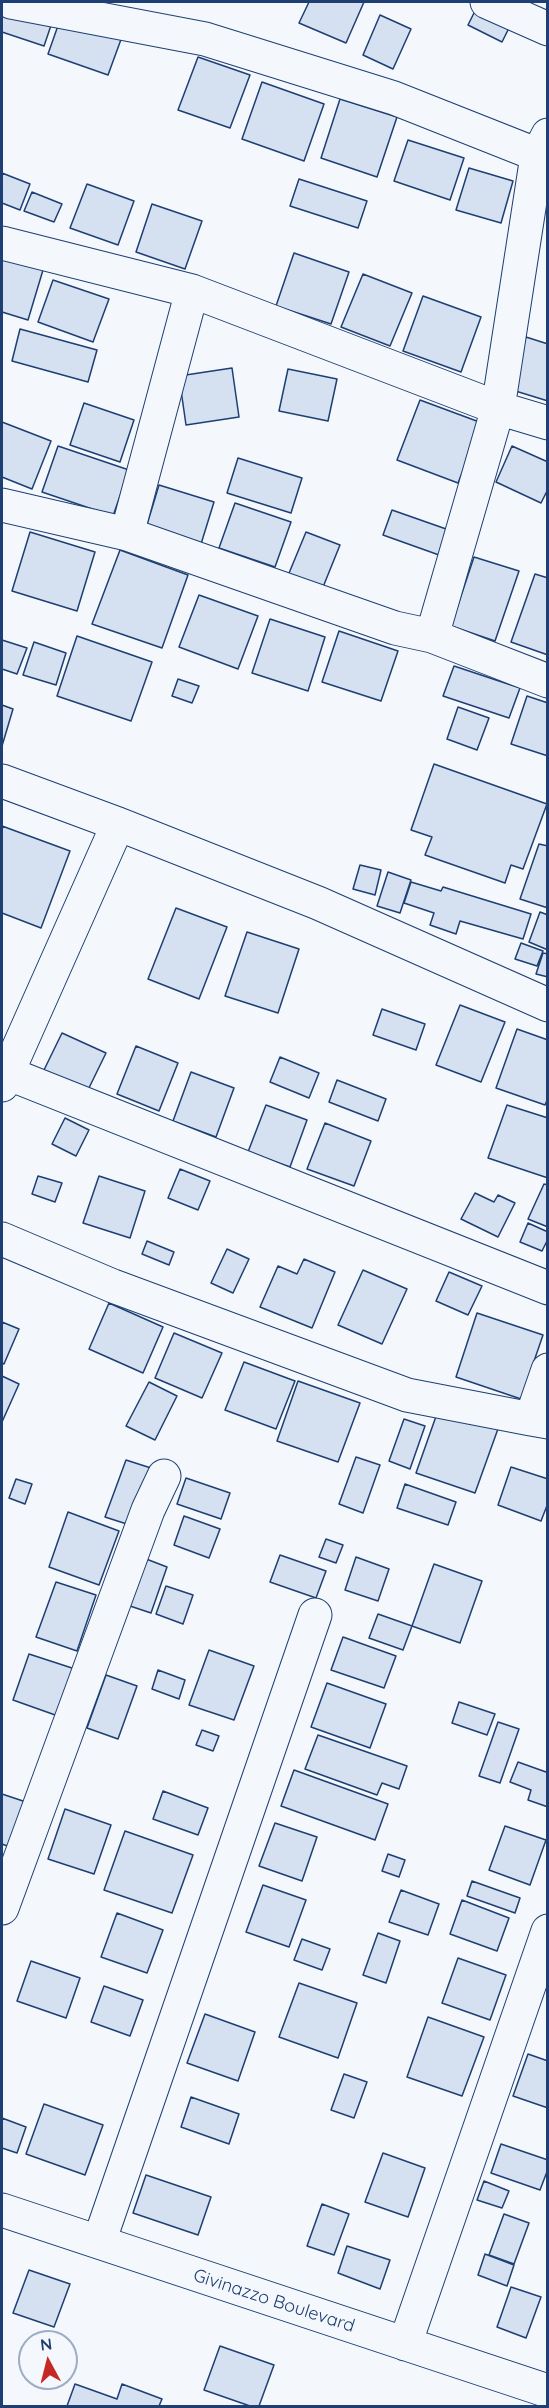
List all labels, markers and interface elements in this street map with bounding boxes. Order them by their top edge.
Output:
street label: Givinazzo Boulevard [190,2265,358,2337]
north arrow [18,2330,78,2390]
text: N [39,2333,53,2355]

